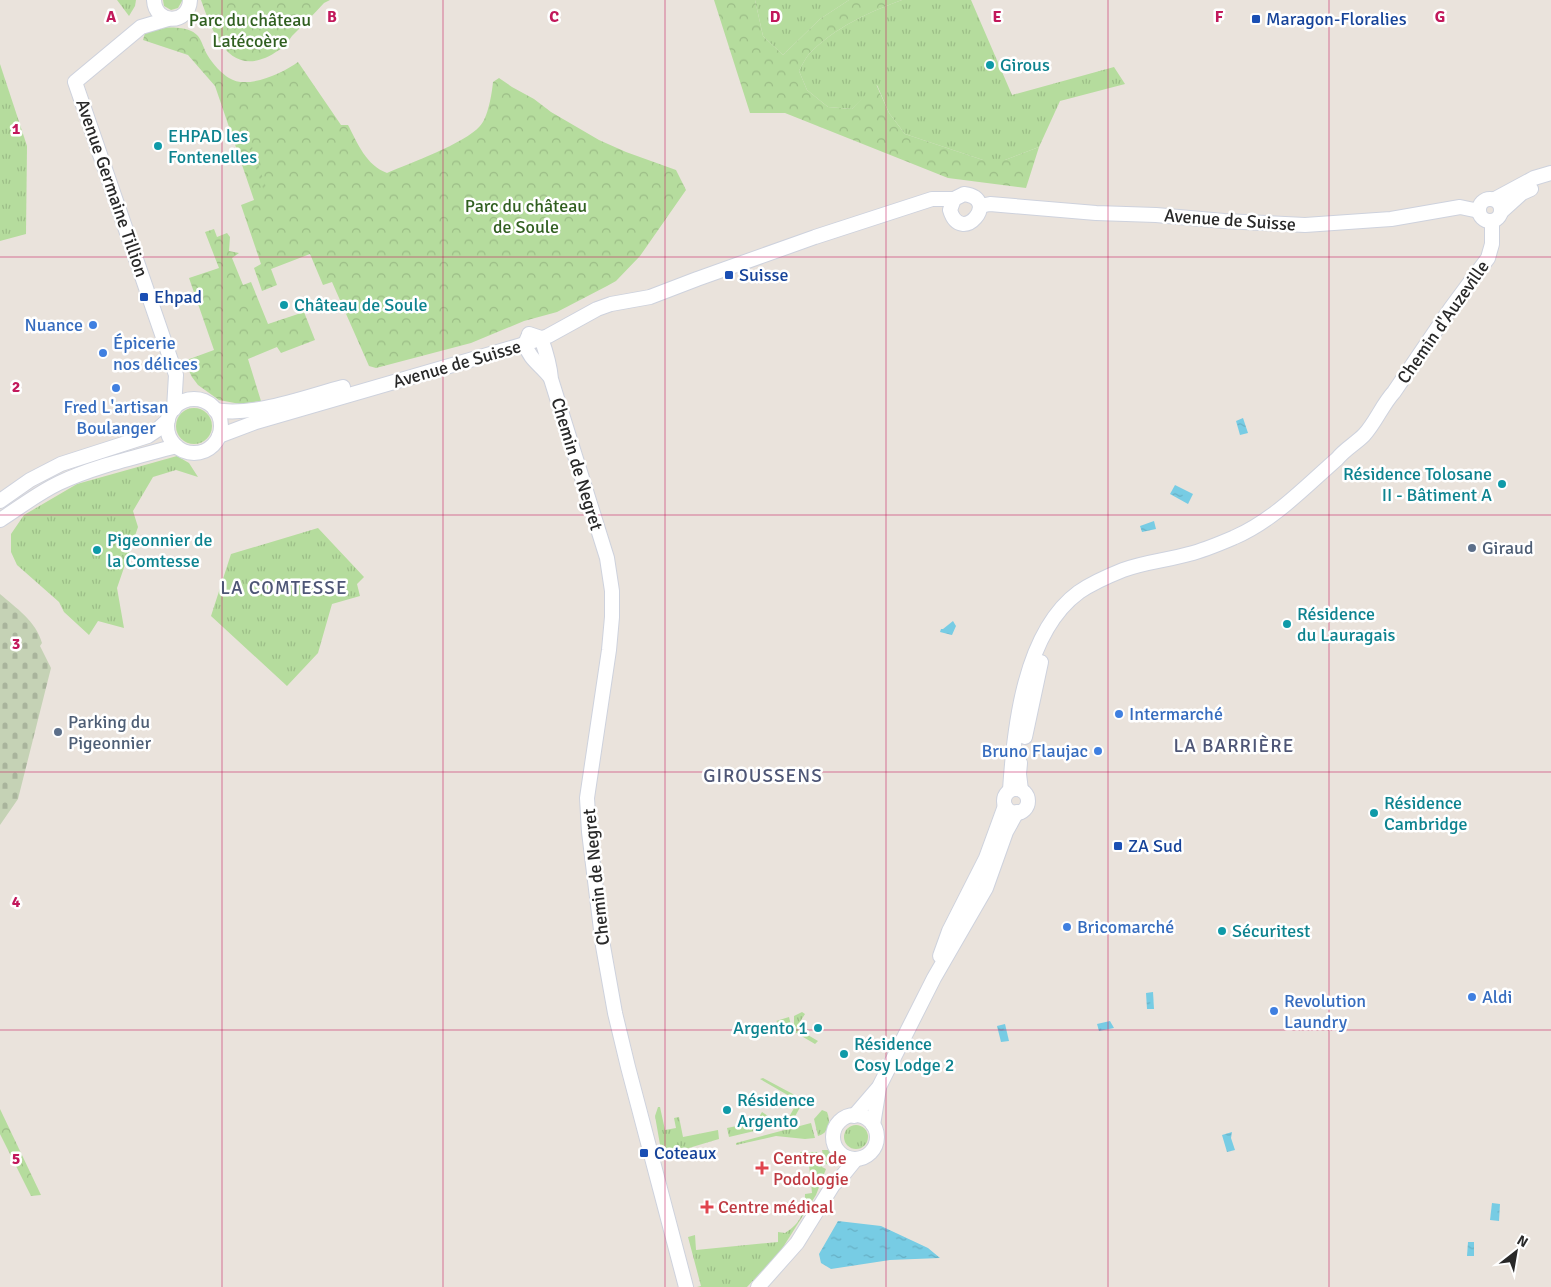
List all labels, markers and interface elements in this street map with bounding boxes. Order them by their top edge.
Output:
text: A [106,7,117,27]
text: B [327,7,337,27]
text: C [549,7,559,27]
text: D [770,7,781,27]
text: E [992,7,1002,27]
text: F [1215,7,1224,27]
text: G [1435,7,1445,27]
place label: Maragon-Floralies [1266,8,1407,30]
park label: Parc du château Latécoère [189,9,311,52]
marker: Maragon-Floralies [1250,13,1262,25]
place label: Girous [1000,54,1050,76]
marker: Girous [984,59,996,71]
street label: Avenue Germaine Tillion [71,96,153,280]
text: 1 [12,119,21,139]
place label: EHPAD les Fontenelles [168,125,257,168]
marker: EHPAD les Fontenelles [152,140,164,152]
park label: Parc du château de Soule [465,195,587,238]
street label: Avenue de Suisse [1163,204,1297,236]
street label: Chemin d'Auzeville [1392,256,1494,388]
place label: Suisse [739,264,788,286]
marker: Suisse [723,269,735,281]
place label: Ehpad [154,286,202,308]
marker: Ehpad [138,291,150,303]
place label: Château de Soule [294,294,428,316]
marker: Château de Soule [278,299,290,311]
place label: Nuance [25,314,83,336]
marker: Nuance [87,319,99,331]
place label: Épicerie nos délices [113,332,198,375]
street label: Avenue de Suisse [390,335,524,393]
marker: Épicerie nos délices [97,347,109,359]
text: 2 [12,377,20,397]
marker: Fred L'artisan Boulanger [110,382,122,394]
street label: Chemin de Negret [546,395,608,533]
place label: Fred L'artisan Boulanger [64,396,168,439]
place label: Résidence Tolosane II - Bâtiment A [1343,463,1492,506]
marker: Résidence Tolosane II - Bâtiment A [1496,478,1508,490]
place label: Pigeonnier de la Comtesse [107,529,213,572]
place label: Giraud [1482,537,1533,559]
marker: Giraud [1466,542,1478,554]
marker: Pigeonnier de la Comtesse [91,544,103,556]
district label: LA COMTESSE [220,576,348,600]
place label: Résidence du Lauragais [1297,603,1396,646]
marker: Résidence du Lauragais [1281,618,1293,630]
text: 3 [12,634,20,654]
place label: Intermarché [1129,703,1223,725]
marker: Intermarché [1113,708,1125,720]
place label: Parking du Pigeonnier [68,711,151,754]
marker: Parking du Pigeonnier [52,726,64,738]
district label: LA BARRIÈRE [1174,734,1294,758]
place label: Bruno Flaujac [982,740,1088,762]
marker: Bruno Flaujac [1092,745,1104,757]
district label: GIROUSSENS [703,764,823,788]
place label: Résidence Cambridge [1384,792,1468,835]
street label: Chemin de Negret [578,807,614,947]
marker: Résidence Cambridge [1368,807,1380,819]
place label: ZA Sud [1128,835,1182,857]
marker: ZA Sud [1112,840,1124,852]
text: 4 [12,892,21,912]
place label: Bricomarché [1077,916,1174,938]
place label: Sécuritest [1232,920,1310,942]
marker: Bricomarché [1061,921,1073,933]
marker: Sécuritest [1216,925,1228,937]
place label: Aldi [1482,986,1512,1008]
place label: Revolution Laundry [1284,990,1366,1033]
marker: Aldi [1466,991,1478,1003]
marker: Revolution Laundry [1268,1005,1280,1017]
place label: Argento 1 [733,1017,808,1039]
marker: Argento 1 [812,1022,824,1034]
place label: Résidence Cosy Lodge 2 [854,1033,954,1076]
marker: Résidence Cosy Lodge 2 [838,1048,850,1060]
place label: Résidence Argento [737,1089,815,1132]
marker: Résidence Argento [721,1104,733,1116]
place label: Coteaux [654,1142,717,1164]
marker: Coteaux [638,1147,650,1159]
place label: Centre de Podologie [773,1147,849,1190]
text: 5 [12,1149,20,1169]
marker: Centre de Podologie [755,1161,769,1175]
place label: Centre médical [718,1196,834,1218]
marker: Centre médical [700,1200,714,1214]
north arrow [1491,1227,1541,1277]
text: N [1514,1231,1531,1251]

